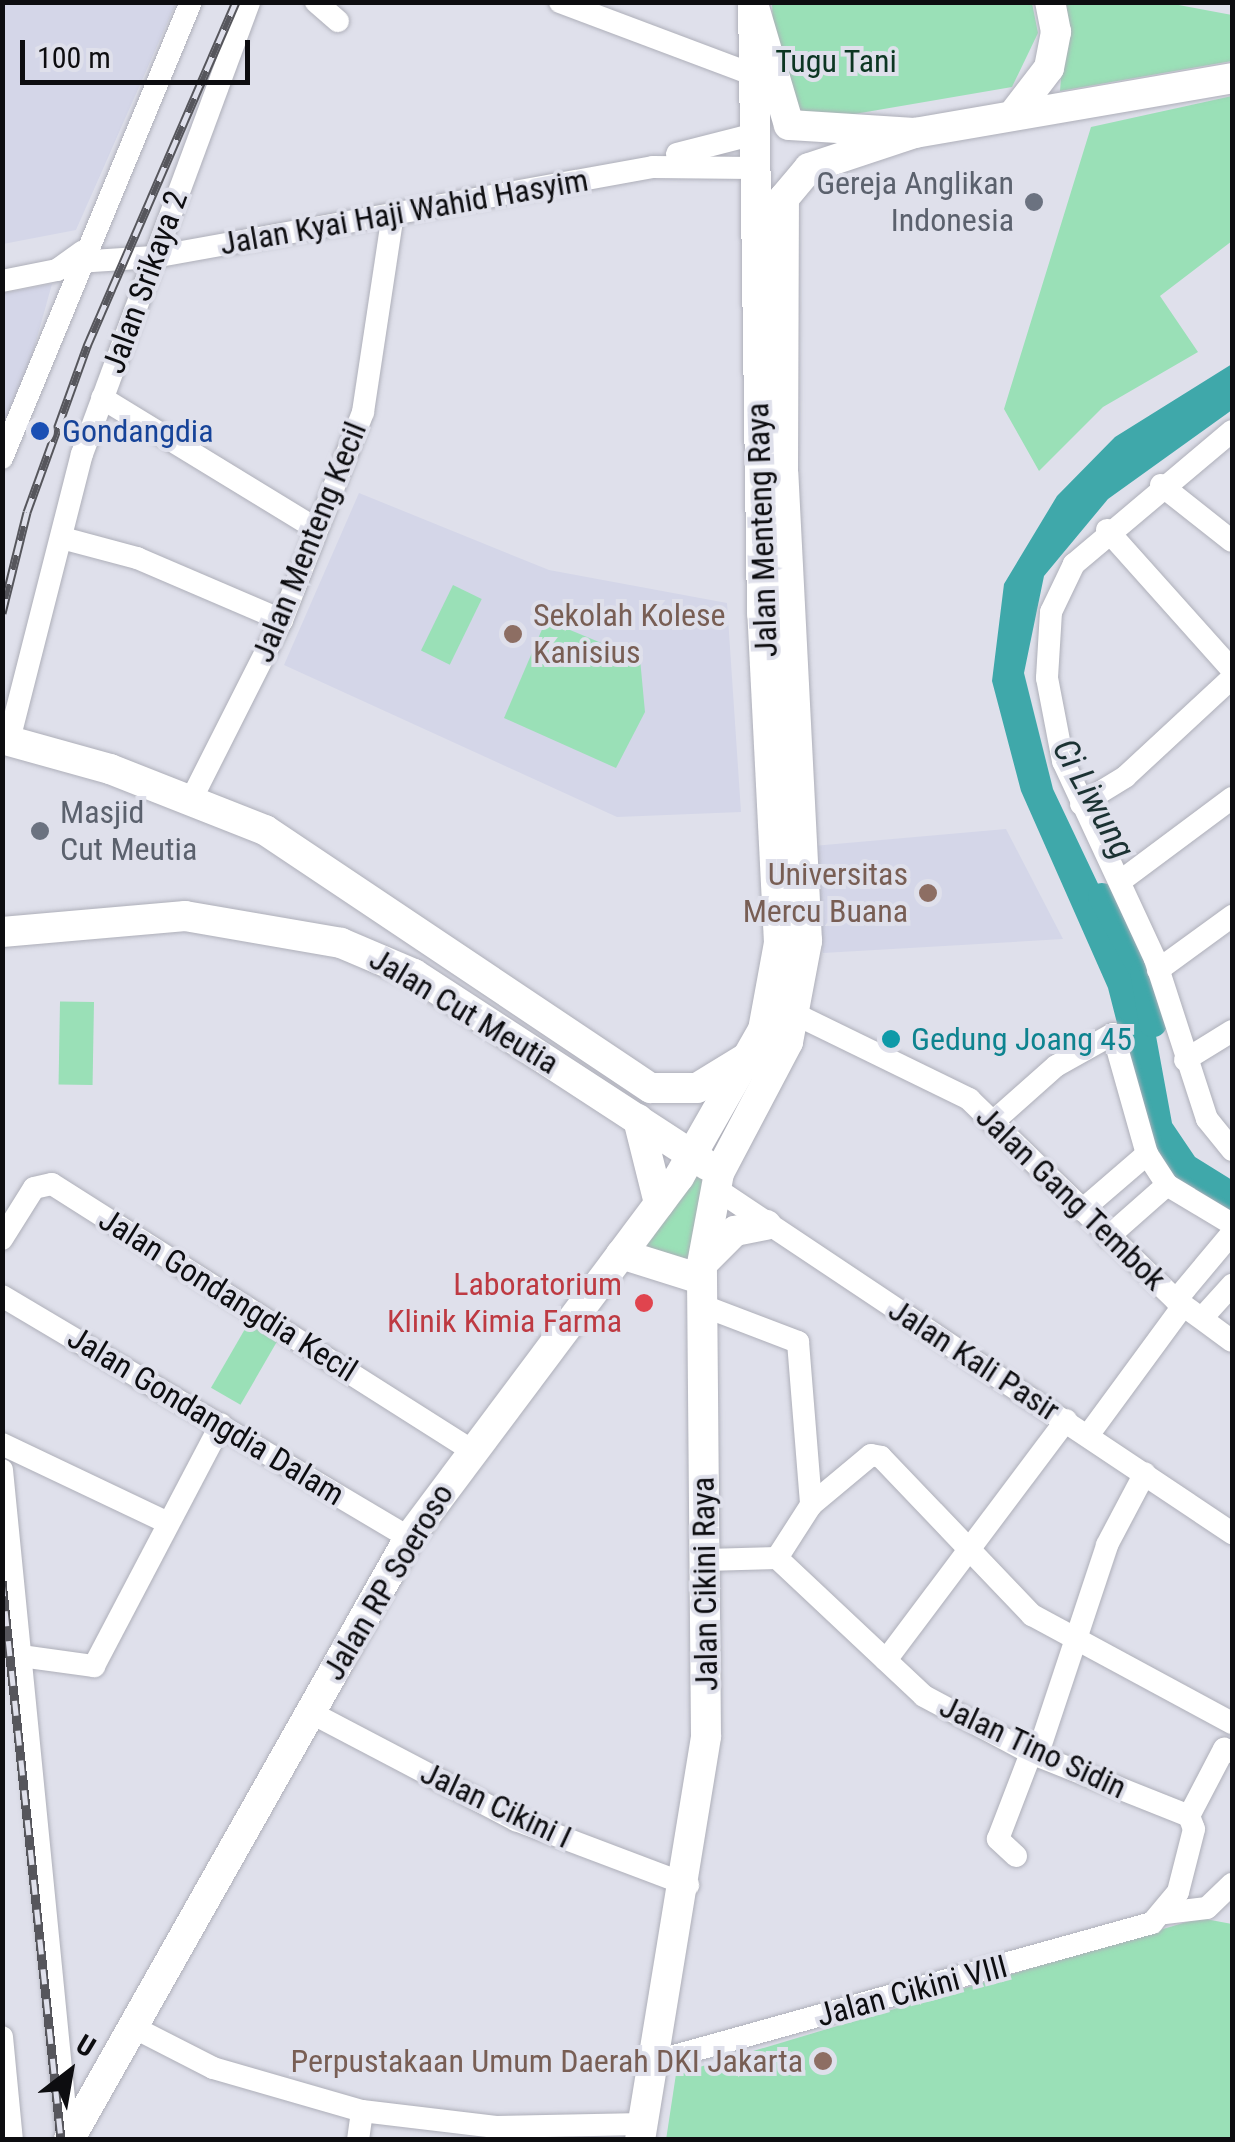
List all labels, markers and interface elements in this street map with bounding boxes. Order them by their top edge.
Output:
scale bar [25,20,255,82]
text: 100 m [37,40,111,75]
park label: Tugu Tani [775,42,897,80]
street label: Jalan Kyai Haji Wahid Hasyim [217,161,591,263]
place label: Gereja Anglikan Indonesia [816,165,1014,240]
street label: Jalan Srikaya 2 [94,186,196,378]
marker: Gereja Anglikan Indonesia [1023,191,1045,213]
street label: Jalan Menteng Raya [738,402,786,658]
place label: Gondangdia [62,412,214,450]
street label: Jalan Menteng Kecil [243,416,375,668]
marker: Gondangdia [27,418,53,444]
place label: Sekolah Kolese Kanisius [533,597,726,672]
marker: Sekolah Kolese Kanisius [502,623,524,645]
water label: Ci Liwung [1043,732,1143,866]
place label: Masjid Cut Meutia [60,794,197,869]
marker: Masjid Cut Meutia [29,820,51,842]
place label: Universitas Mercu Buana [743,856,908,931]
marker: Universitas Mercu Buana [917,882,939,904]
street label: Jalan Cut Meutia [363,940,565,1082]
place label: Gedung Joang 45 [911,1020,1132,1058]
marker: Gedung Joang 45 [880,1028,902,1050]
street label: Jalan Gang Tembok [968,1097,1174,1299]
street label: Jalan Gondangdia Kecil [92,1200,364,1390]
place label: Laboratorium Klinik Kimia Farma [387,1266,622,1341]
marker: Laboratorium Klinik Kimia Farma [631,1290,657,1316]
street label: Jalan Kali Pasir [881,1291,1067,1429]
street label: Jalan Gondangdia Dalam [61,1318,351,1514]
street label: Jalan RP Soeroso [314,1477,462,1687]
street label: Jalan Cikini Raya [684,1477,726,1691]
street label: Jalan Tino Sidin [933,1687,1133,1807]
street label: Jalan Cikini I [415,1753,577,1857]
street label: Jalan Cikini VIII [813,1947,1011,2035]
north arrow [20,2022,120,2122]
text: U [70,2028,101,2064]
place label: Perpustakaan Umum Daerah DKI Jakarta [290,2042,803,2080]
marker: Perpustakaan Umum Daerah DKI Jakarta [812,2050,834,2072]

